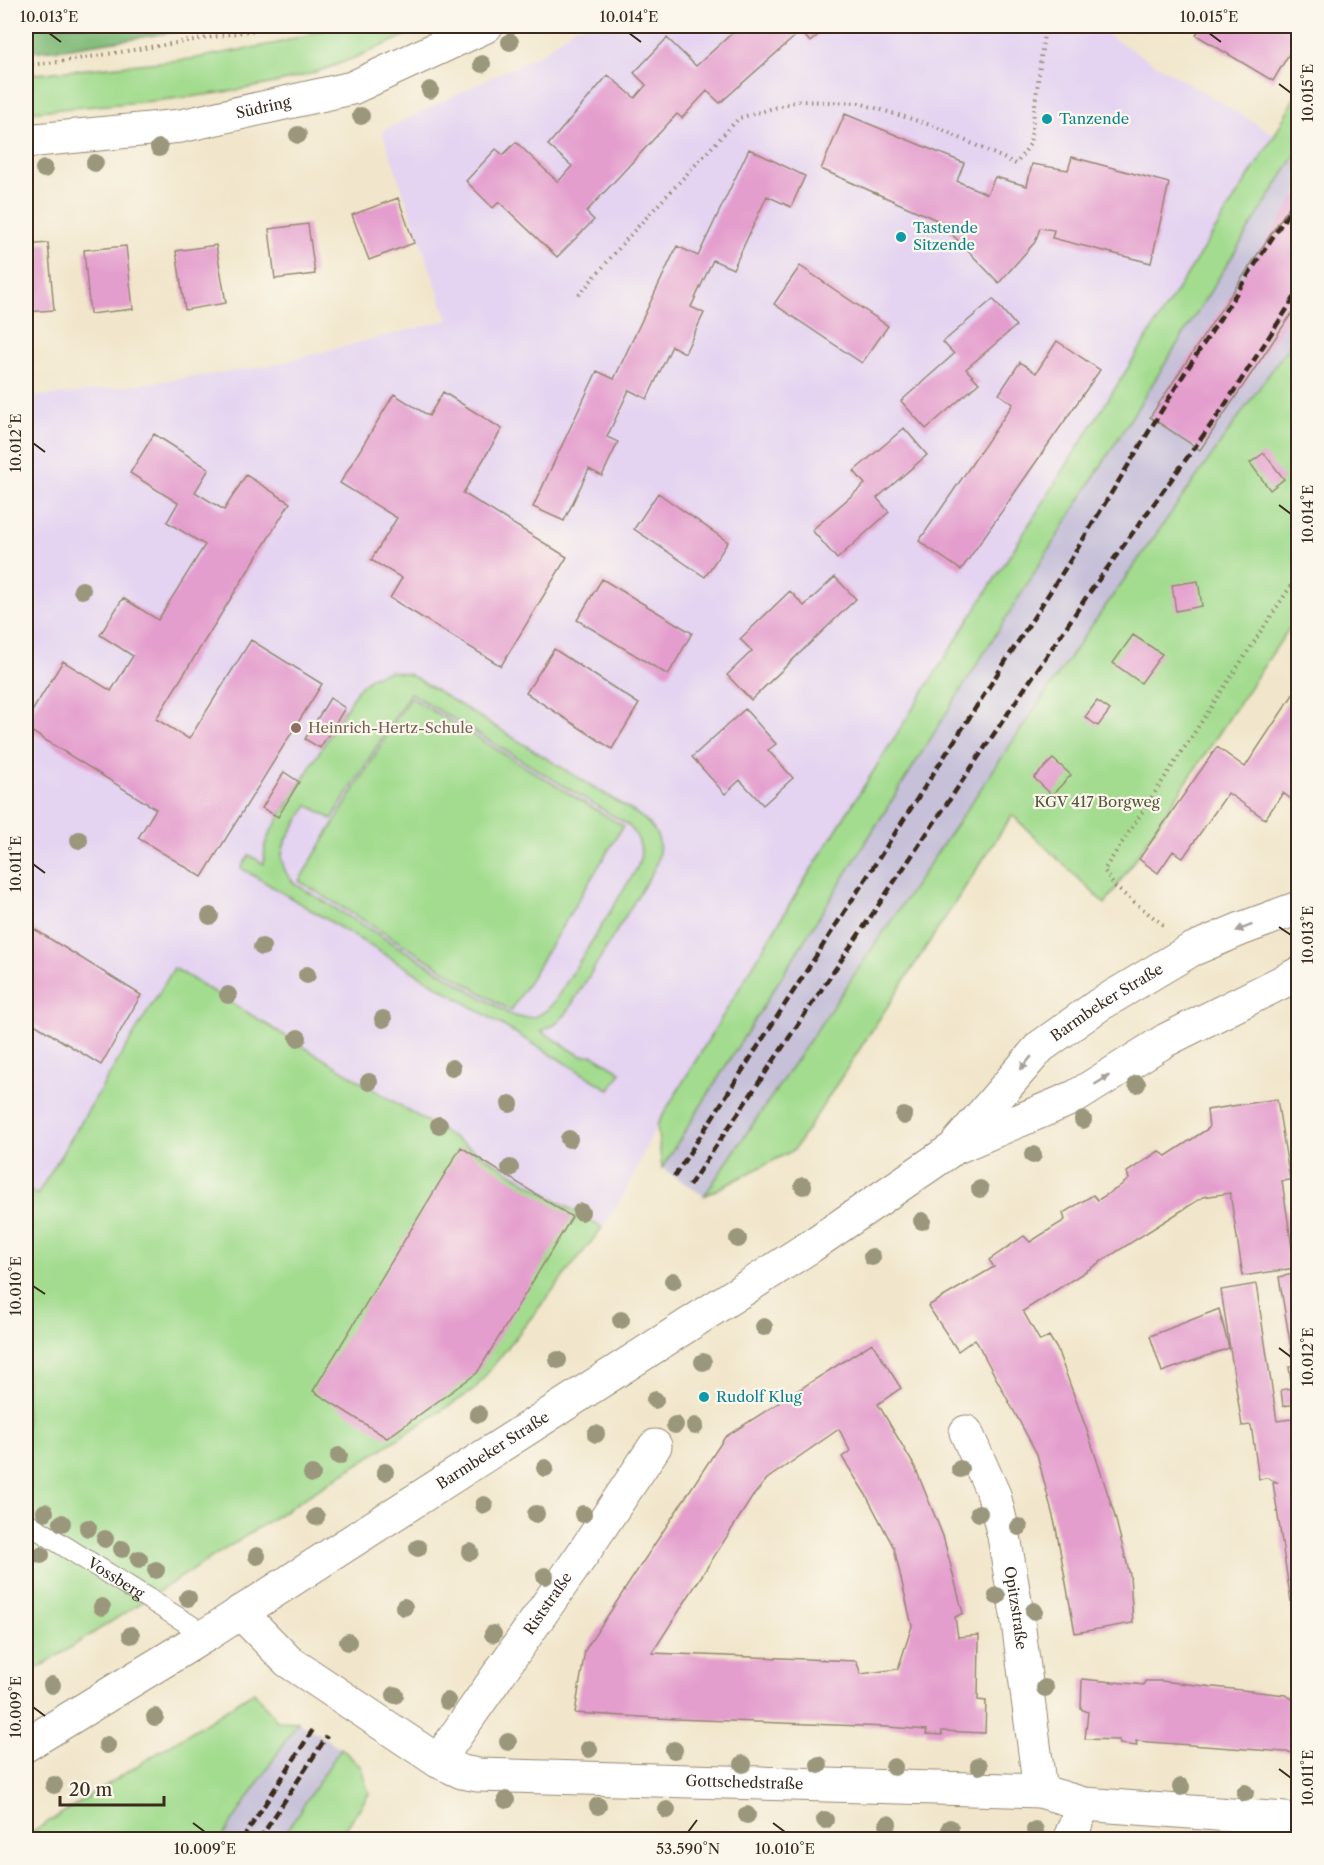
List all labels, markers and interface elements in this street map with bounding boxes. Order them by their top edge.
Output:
text: 10.013°E [20,7,78,26]
text: 10.014°E [600,7,658,26]
text: 10.015°E [1180,7,1238,26]
text: 10.015°E [1298,64,1317,122]
street label: Südring [234,92,292,123]
place label: Tanzende [1059,109,1129,128]
marker: Tanzende [1040,112,1054,126]
place label: Tastende Sitzende [913,218,978,254]
marker: Tastende Sitzende [894,230,908,244]
text: 10.012°E [6,414,25,473]
text: 10.014°E [1298,485,1317,543]
place label: Heinrich-Hertz-Schule [308,718,473,737]
marker: Heinrich-Hertz-Schule [289,721,303,735]
park label: KGV 417 Borgweg [1034,792,1160,811]
text: 10.011°E [6,836,25,892]
text: 10.013°E [1298,906,1317,964]
one-way arrow [1234,923,1252,933]
street label: Barmbeker Straße [1047,959,1166,1045]
one-way arrow [1020,1055,1033,1070]
one-way arrow [1094,1075,1110,1086]
text: 10.010°E [6,1256,25,1316]
text: 10.012°E [1298,1328,1317,1387]
place label: Rudolf Klug [716,1387,802,1406]
marker: Rudolf Klug [697,1390,711,1404]
street label: Barmbeker Straße [433,1407,552,1493]
street label: Vossberg [83,1552,148,1603]
street label: Opitzstraße [1000,1565,1032,1651]
street label: Riststraße [519,1568,576,1638]
text: 10.009°E [6,1676,25,1738]
text: 10.011°E [1298,1750,1317,1806]
scale bar [60,1769,164,1807]
street label: Gottschedstraße [685,1771,804,1793]
text: 20 m [69,1779,113,1801]
text: 10.009°E [174,1839,236,1858]
text: 53.590°N [656,1839,720,1858]
text: 10.010°E [755,1839,815,1858]

